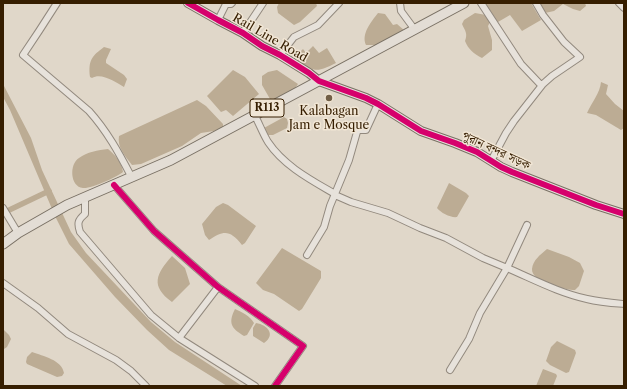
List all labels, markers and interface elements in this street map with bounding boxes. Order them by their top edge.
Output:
street label: Rail Line Road [230,11,310,65]
marker: Kalabagan Jam e Mosque [324,93,334,103]
road number: R113 [250,99,284,117]
place label: Kalabagan Jam e Mosque [289,105,369,133]
street label: পুরান বন্দর সড়ক [460,129,532,173]

